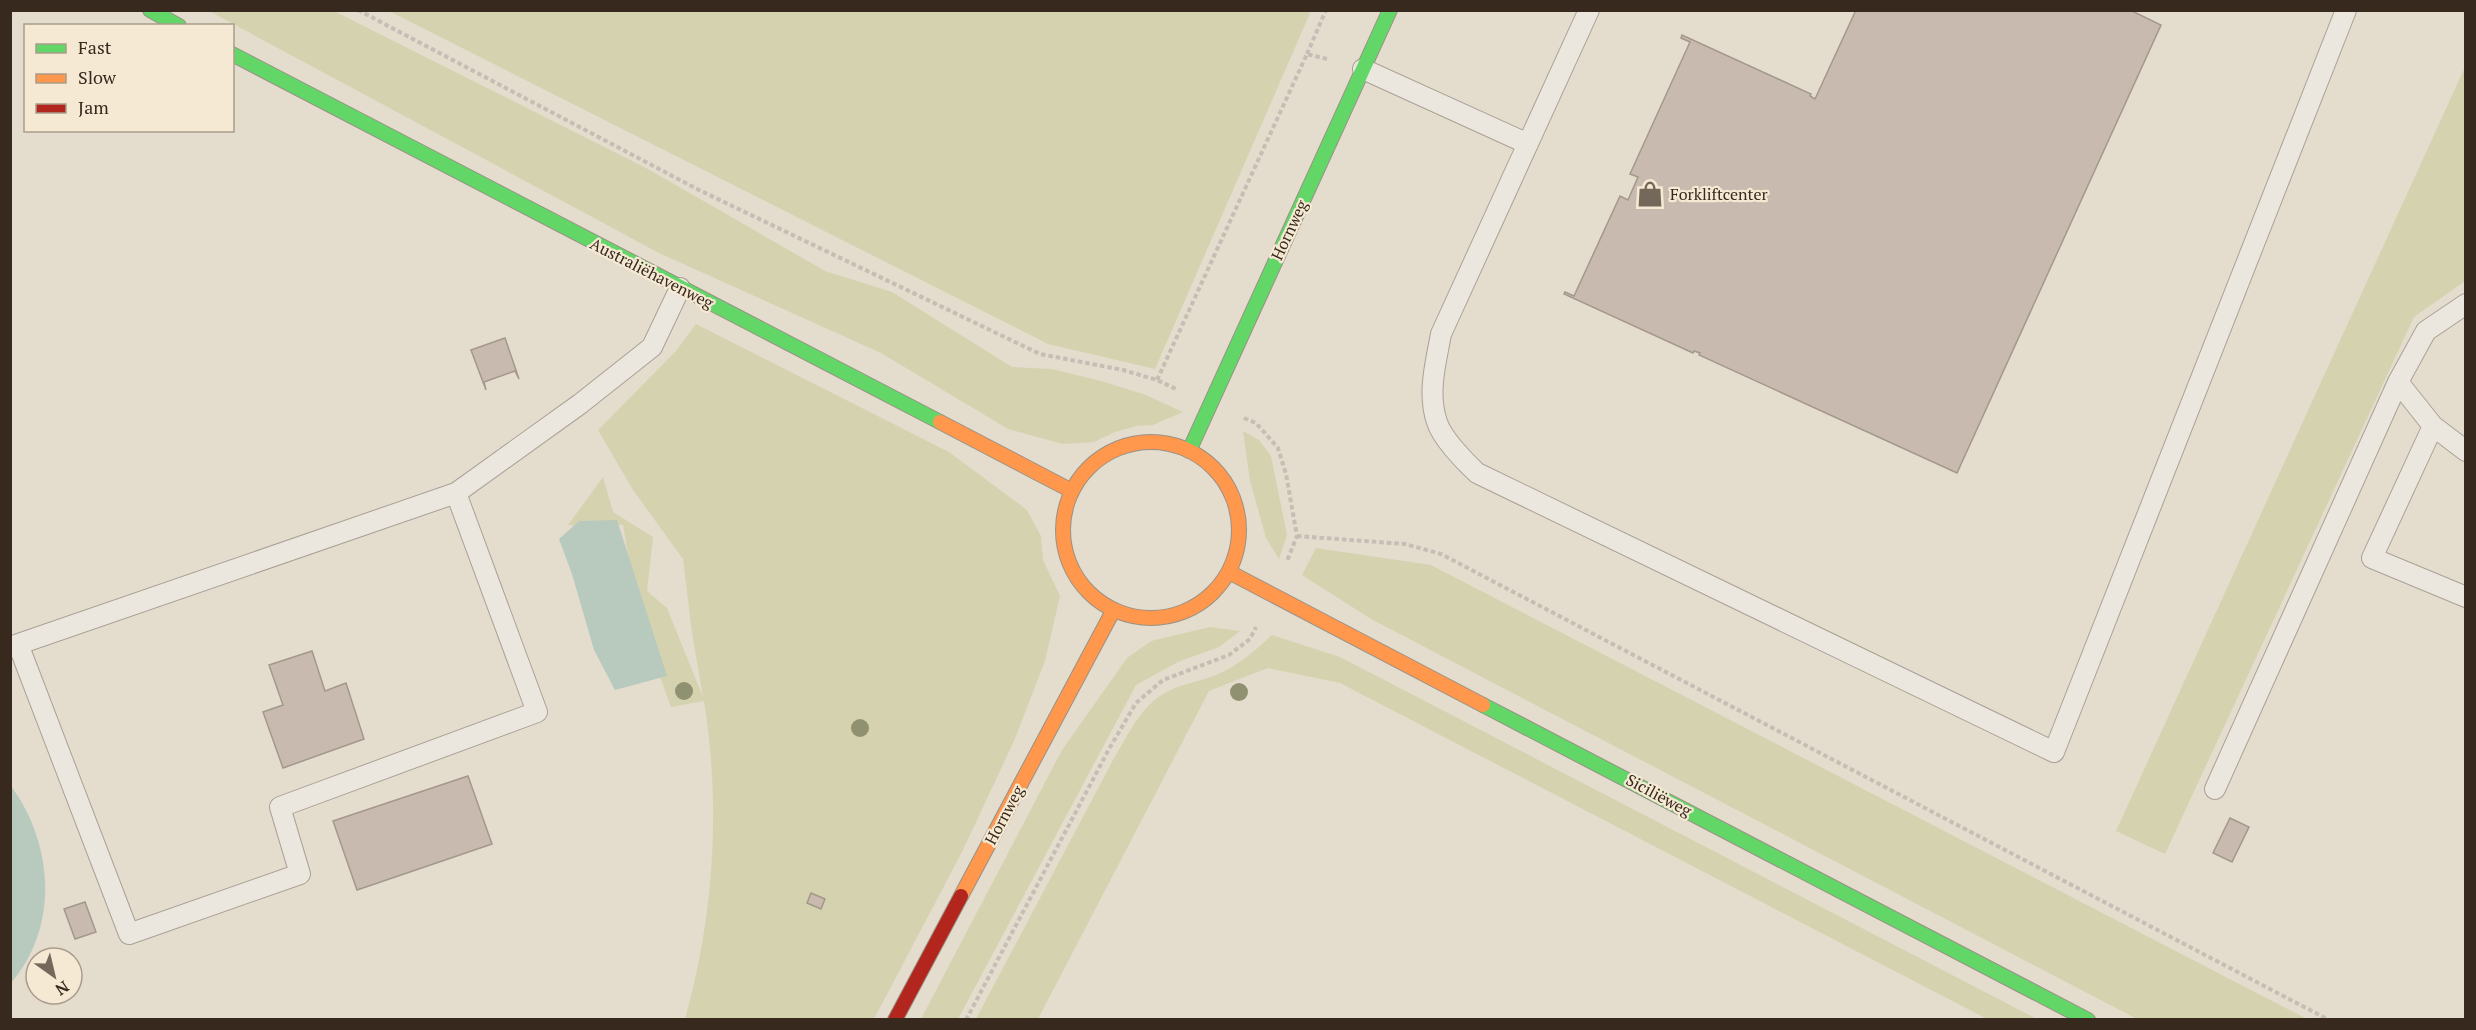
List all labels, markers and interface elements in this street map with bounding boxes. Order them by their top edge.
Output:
legend [24,24,234,132]
text: Fast [78,35,112,59]
text: Slow [78,65,117,89]
text: Jam [78,95,109,119]
shop icon: Forkliftcenter [1635,179,1665,209]
place label: Forkliftcenter [1670,183,1769,205]
street label: Hornweg [1265,196,1313,264]
street label: Australiëhavenweg [587,232,718,314]
street label: Siciliëweg [1622,769,1696,822]
street label: Hornweg [979,781,1029,848]
north arrow [24,946,84,1006]
text: N [51,976,74,1001]

